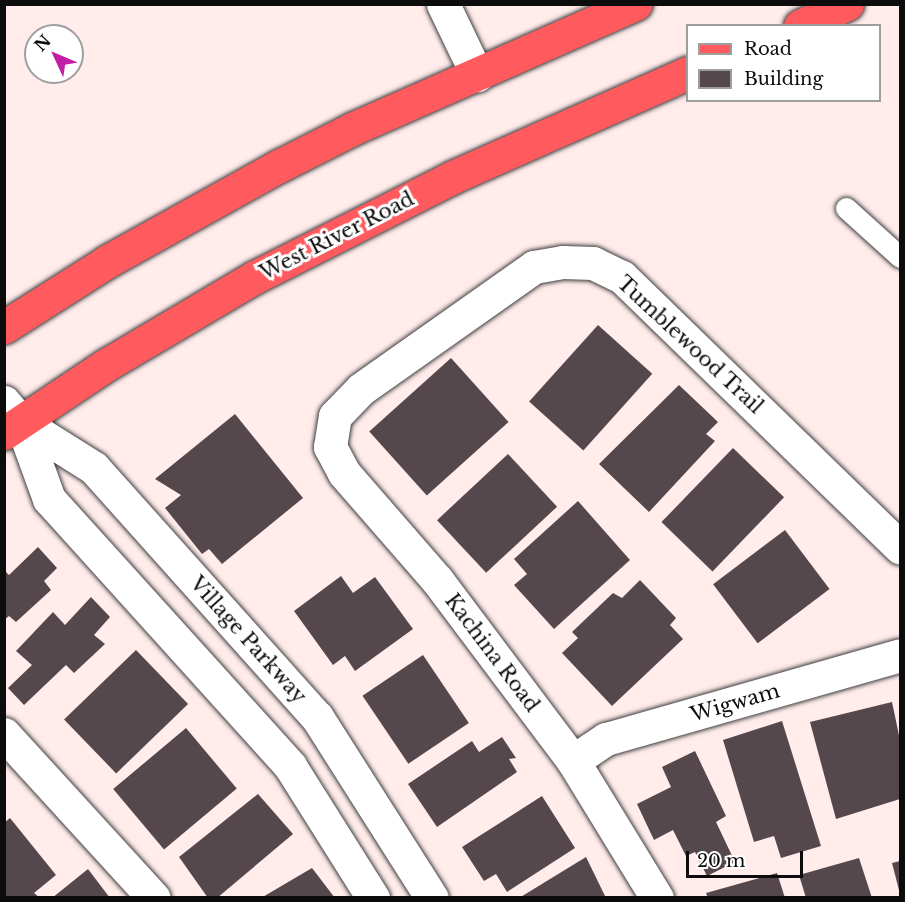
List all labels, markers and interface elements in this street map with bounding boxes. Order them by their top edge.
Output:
north arrow [24,24,84,84]
legend [686,24,881,102]
text: N [30,31,55,55]
text: Road [744,38,792,60]
text: Building [744,68,823,90]
street label: West River Road [256,187,418,285]
street label: Tumblewood Trail [612,271,768,419]
street label: Village Parkway [185,572,311,708]
street label: Kachina Road [440,589,544,717]
street label: Wigwam [688,679,782,727]
scale bar [689,839,806,877]
text: 20 m [697,850,745,872]

